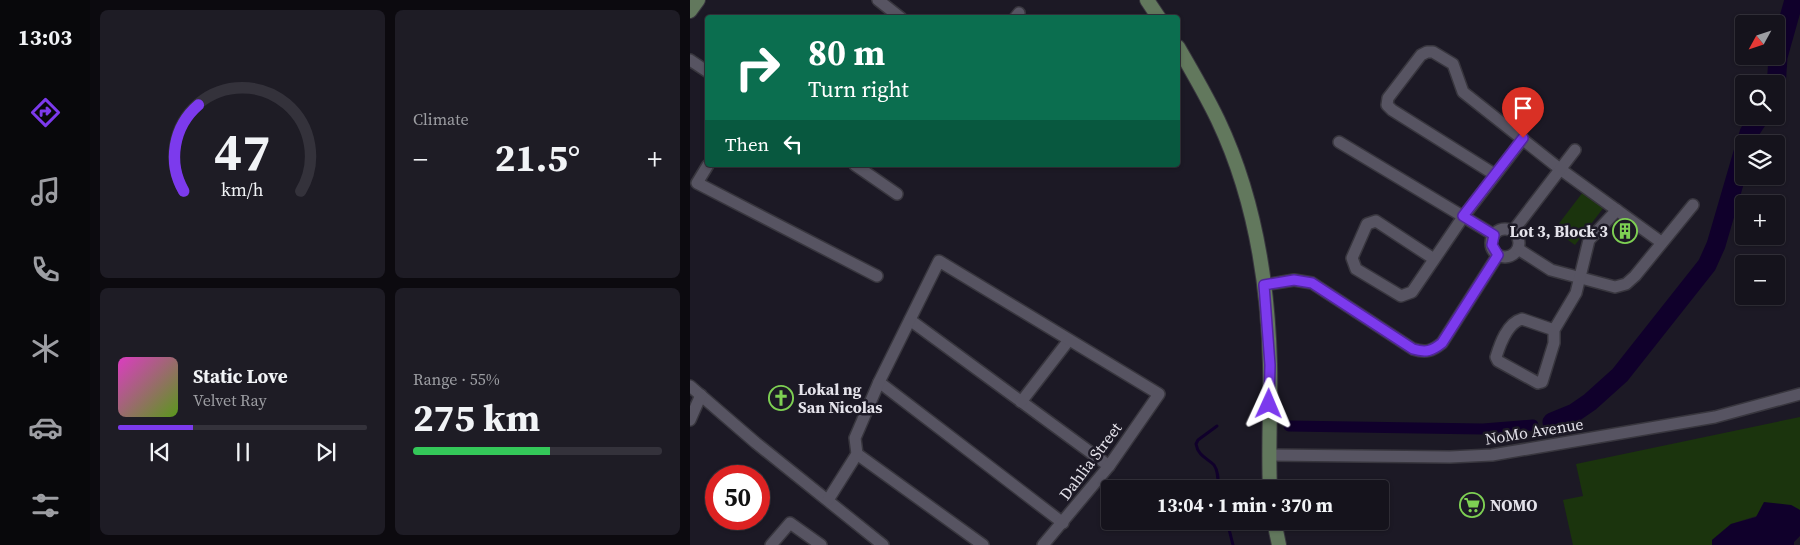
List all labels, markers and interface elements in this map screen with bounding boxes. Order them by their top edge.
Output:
north arrow [1735,15,1785,65]
map controls [1735,15,1785,305]
text: 13:03 [18,22,72,52]
text: 80 m [808,29,885,77]
icon: right [725,35,790,100]
text: Turn right [808,74,909,104]
button: search [1735,75,1785,125]
pin [1502,87,1544,138]
icon: arrive [1509,94,1537,122]
icon: directions [28,95,63,130]
text: Climate [413,108,469,130]
text: 47 [214,116,271,187]
icon: left [779,130,807,158]
text: Then [725,131,769,157]
text: 21.5° [495,132,580,184]
button: layers [1735,135,1785,185]
text: − [413,140,428,178]
text: + [647,140,662,178]
icon: music [28,174,63,209]
text: km/h [221,177,264,202]
button: + [1735,195,1785,245]
building icon: Lot 3, Block 3 [1612,218,1638,244]
place label: Lot 3, Block 3 [1510,220,1608,242]
icon: phone [28,252,63,287]
button: − [1735,255,1785,305]
icon: climate [28,331,63,366]
text: Static Love [193,363,288,389]
text: Range · 55% [413,368,500,390]
position arrow [1242,377,1294,429]
place label: Lokal ng San Nicolas [798,378,883,418]
church icon: Lokal ng San Nicolas [768,385,794,411]
text: Velvet Ray [193,389,267,411]
text: 275 km [413,392,540,444]
icon: car [28,410,63,445]
street label: NoMo Avenue [1483,412,1585,450]
street label: Dahlia Street [1054,417,1127,504]
icon: previous [146,438,174,466]
icon: pause [229,438,257,466]
icon: next [312,438,340,466]
speed limit sign: 50 [705,465,770,530]
icon: filters [28,488,63,523]
text: 13:04 · 1 min · 370 m [1157,492,1333,518]
supermarket icon: NOMO [1459,492,1485,518]
place label: NOMO [1490,494,1538,516]

